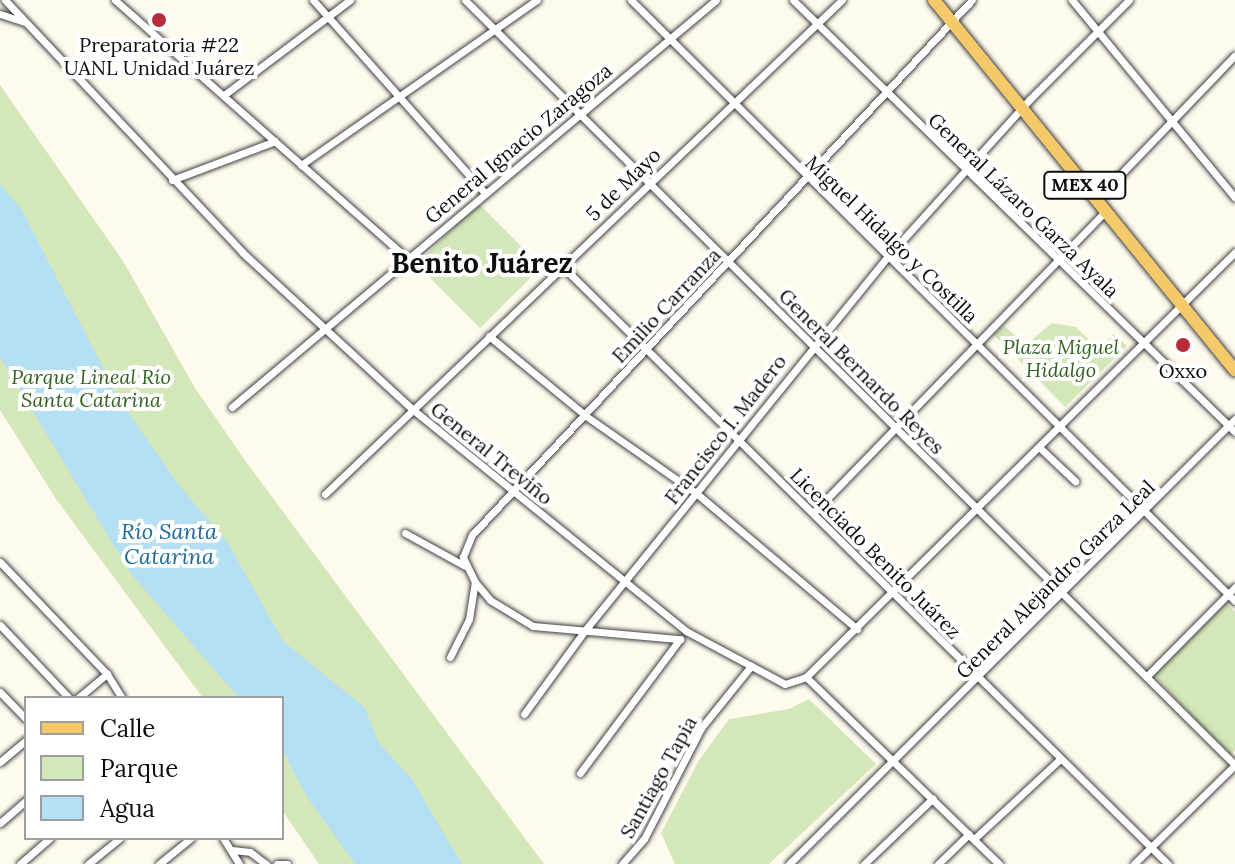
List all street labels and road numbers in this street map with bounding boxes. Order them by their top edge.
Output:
street label: General Ignacio Zaragoza [420,58,616,228]
street label: General Lázaro Garza Ayala [924,108,1124,302]
street label: 5 de Mayo [581,142,665,226]
street label: Miguel Hidalgo y Costilla [801,150,983,328]
road number: MEX 40 [1043,171,1127,199]
street label: Emilio Carranza [607,243,725,367]
street label: General Bernardo Reyes [774,283,950,459]
street label: Francisco I. Madero [659,349,791,509]
street label: General Treviño [426,397,558,509]
street label: Licenciado Benito Juárez [786,463,966,643]
street label: General Alejandro Garza Leal [951,475,1159,683]
street label: Santiago Tapia [615,712,701,842]

